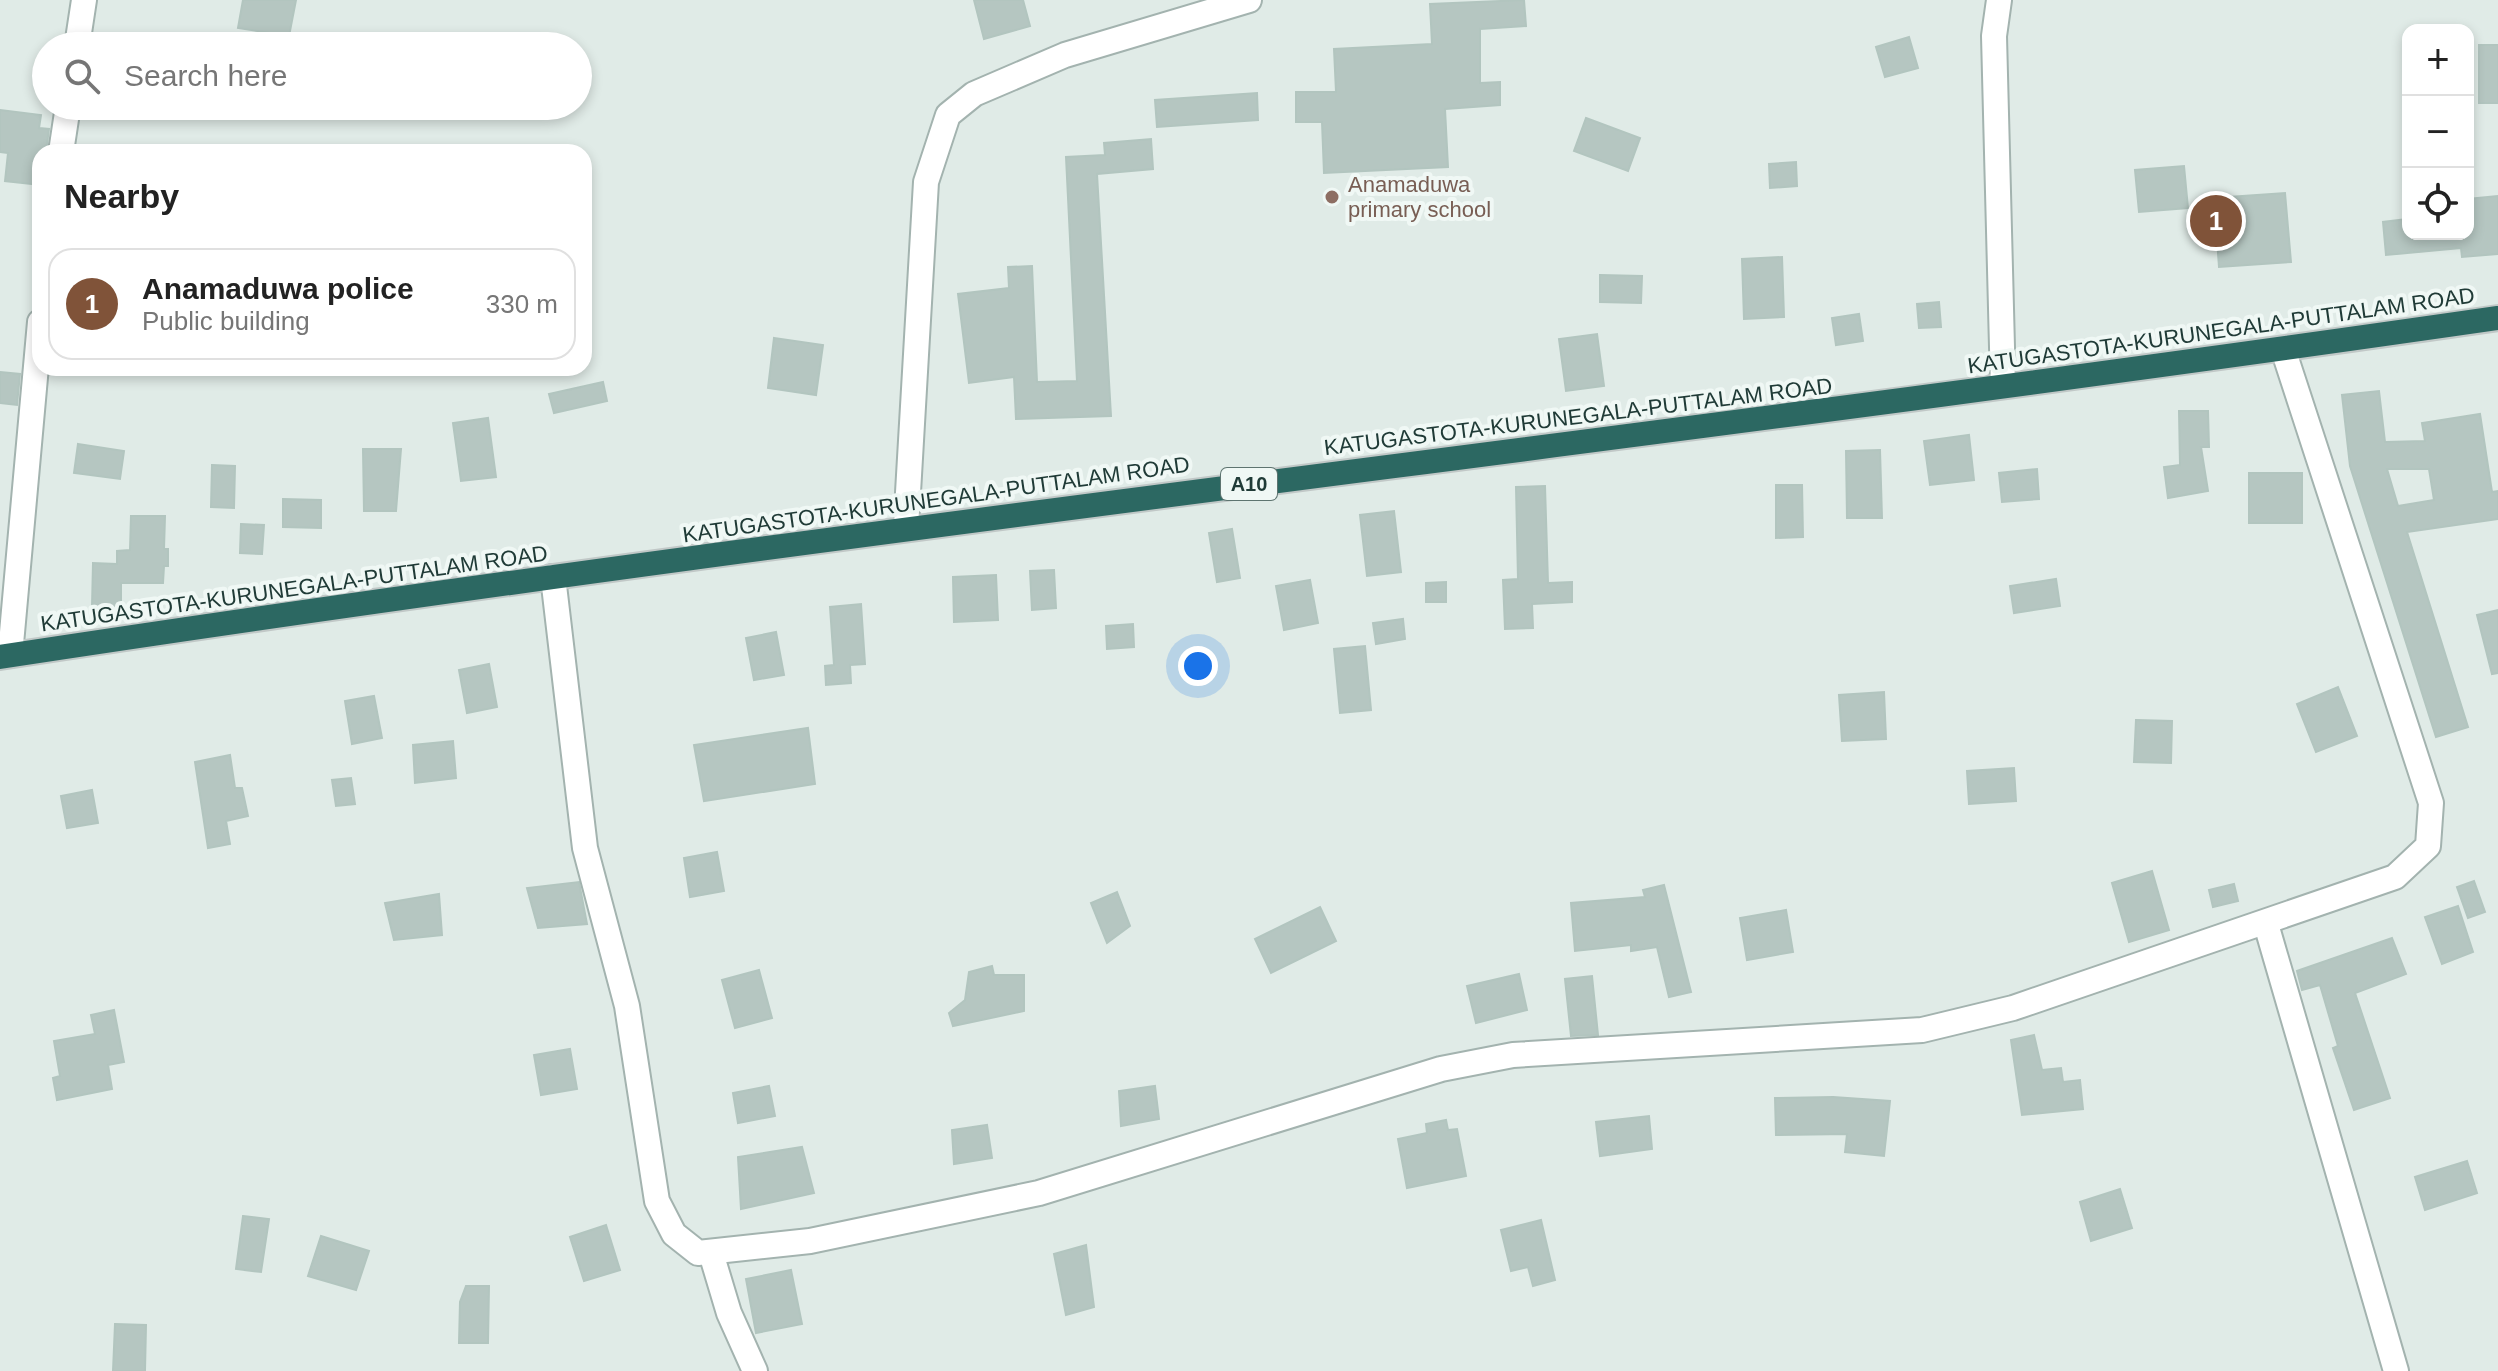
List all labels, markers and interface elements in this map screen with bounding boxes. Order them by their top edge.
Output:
map controls [2402,24,2474,240]
button: + [2402,24,2474,96]
search box [32,32,592,120]
icon: search [60,54,104,98]
text: Search here [124,59,287,92]
button: − [2402,96,2474,168]
button: locate [2402,168,2474,240]
place label: Anamaduwa primary school [1348,172,1491,222]
text: Nearby [64,177,179,215]
marker: Anamaduwa primary school [1323,188,1341,206]
pin: 1 [2190,191,2242,251]
text: Anamaduwa police [142,272,414,305]
street label: KATUGASTOTA-KURUNEGALA-PUTTALAM ROAD [1966,283,2476,378]
text: 1 [85,289,99,319]
text: 330 m [486,289,558,319]
text: Public building [142,306,310,336]
street label: KATUGASTOTA-KURUNEGALA-PUTTALAM ROAD [1323,373,1834,460]
street label: KATUGASTOTA-KURUNEGALA-PUTTALAM ROAD [681,452,1191,547]
road number: A10 [1221,468,1277,500]
street label: KATUGASTOTA-KURUNEGALA-PUTTALAM ROAD [39,541,549,636]
your location [1178,646,1218,686]

